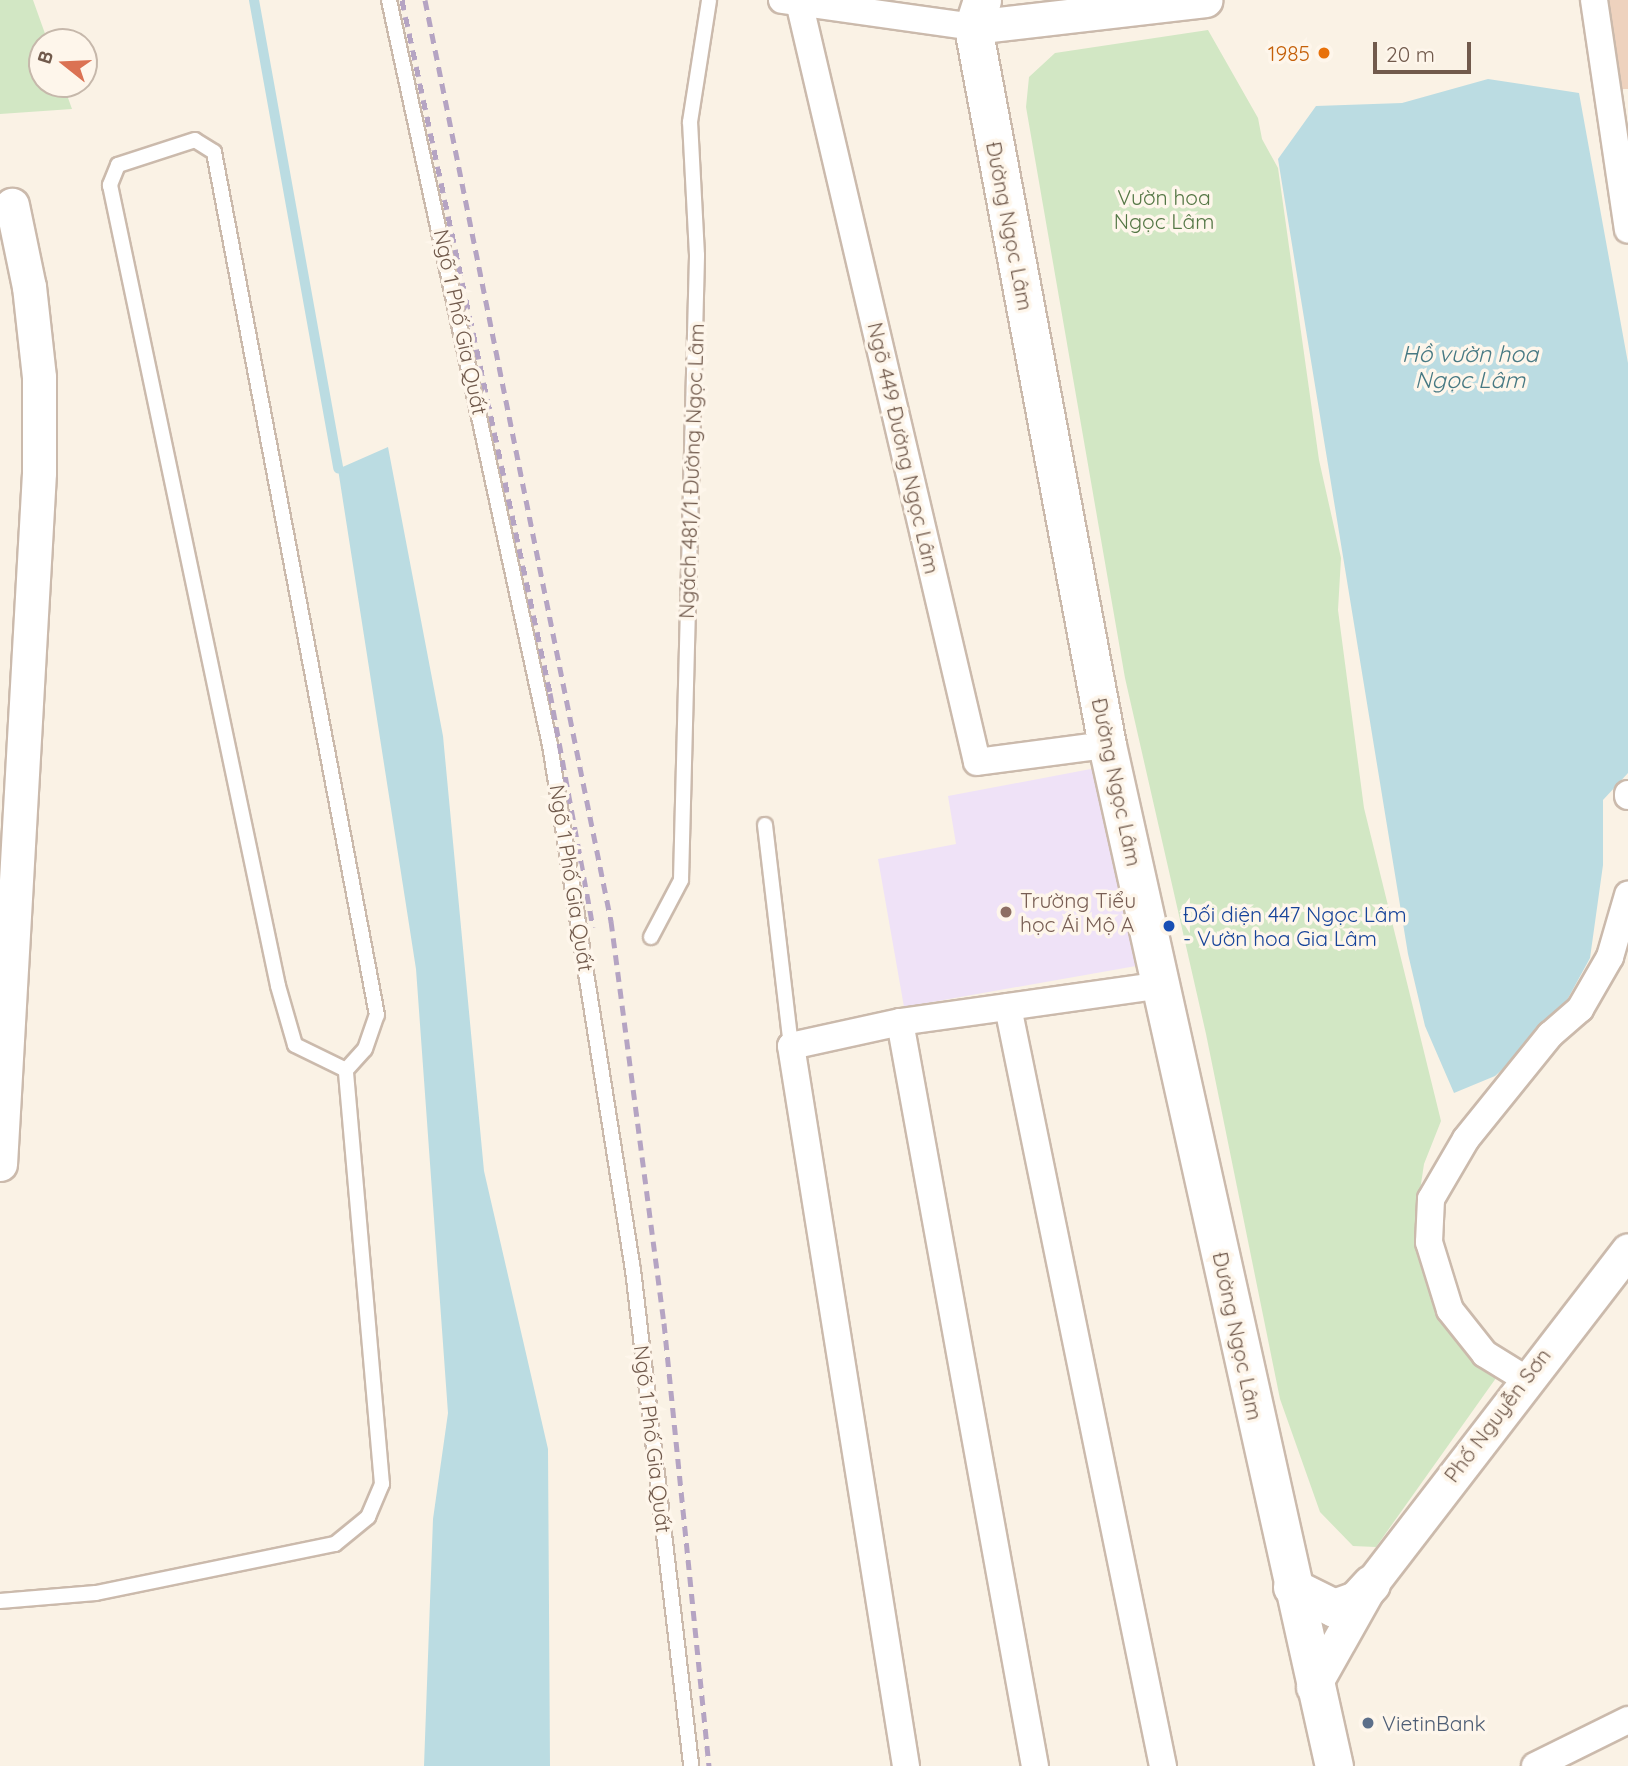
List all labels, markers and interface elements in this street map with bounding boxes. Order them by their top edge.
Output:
north arrow [28,28,98,98]
scale bar [1376,28,1474,72]
place label: 1985 [1268,40,1310,66]
text: 20 m [1386,41,1435,67]
marker: 1985 [1316,45,1332,61]
text: B [32,48,58,67]
street label: Đường Ngọc Lâm [981,139,1039,313]
park label: Vườn hoa Ngọc Lâm [1114,184,1214,234]
street label: Ngõ 1 Phố Gia Quất [429,227,493,417]
street label: Ngõ 449 Đường Ngọc Lâm [863,320,945,576]
street label: Ngách 481/1 Đường Ngọc Lâm [673,323,709,619]
water label: Hồ vườn hoa Ngọc Lâm [1402,340,1538,394]
street label: Đường Ngọc Lâm [1087,696,1147,868]
street label: Ngõ 1 Phố Gia Quất [545,783,599,973]
place label: Trường Tiểu học Ái Mộ A [1020,887,1136,937]
place label: Đối diện 447 Ngọc Lâm - Vườn hoa Gia Lâm [1183,901,1407,951]
marker: Trường Tiểu học Ái Mộ A [998,904,1014,920]
marker: Đối diện 447 Ngọc Lâm - Vườn hoa Gia Lâm [1161,918,1177,934]
street label: Đường Ngọc Lâm [1208,1250,1268,1422]
street label: Phố Nguyễn Sơn [1438,1343,1556,1487]
street label: Ngõ 1 Phố Gia Quất [629,1344,677,1534]
place label: VietinBank [1382,1710,1486,1736]
marker: VietinBank [1360,1715,1376,1731]

